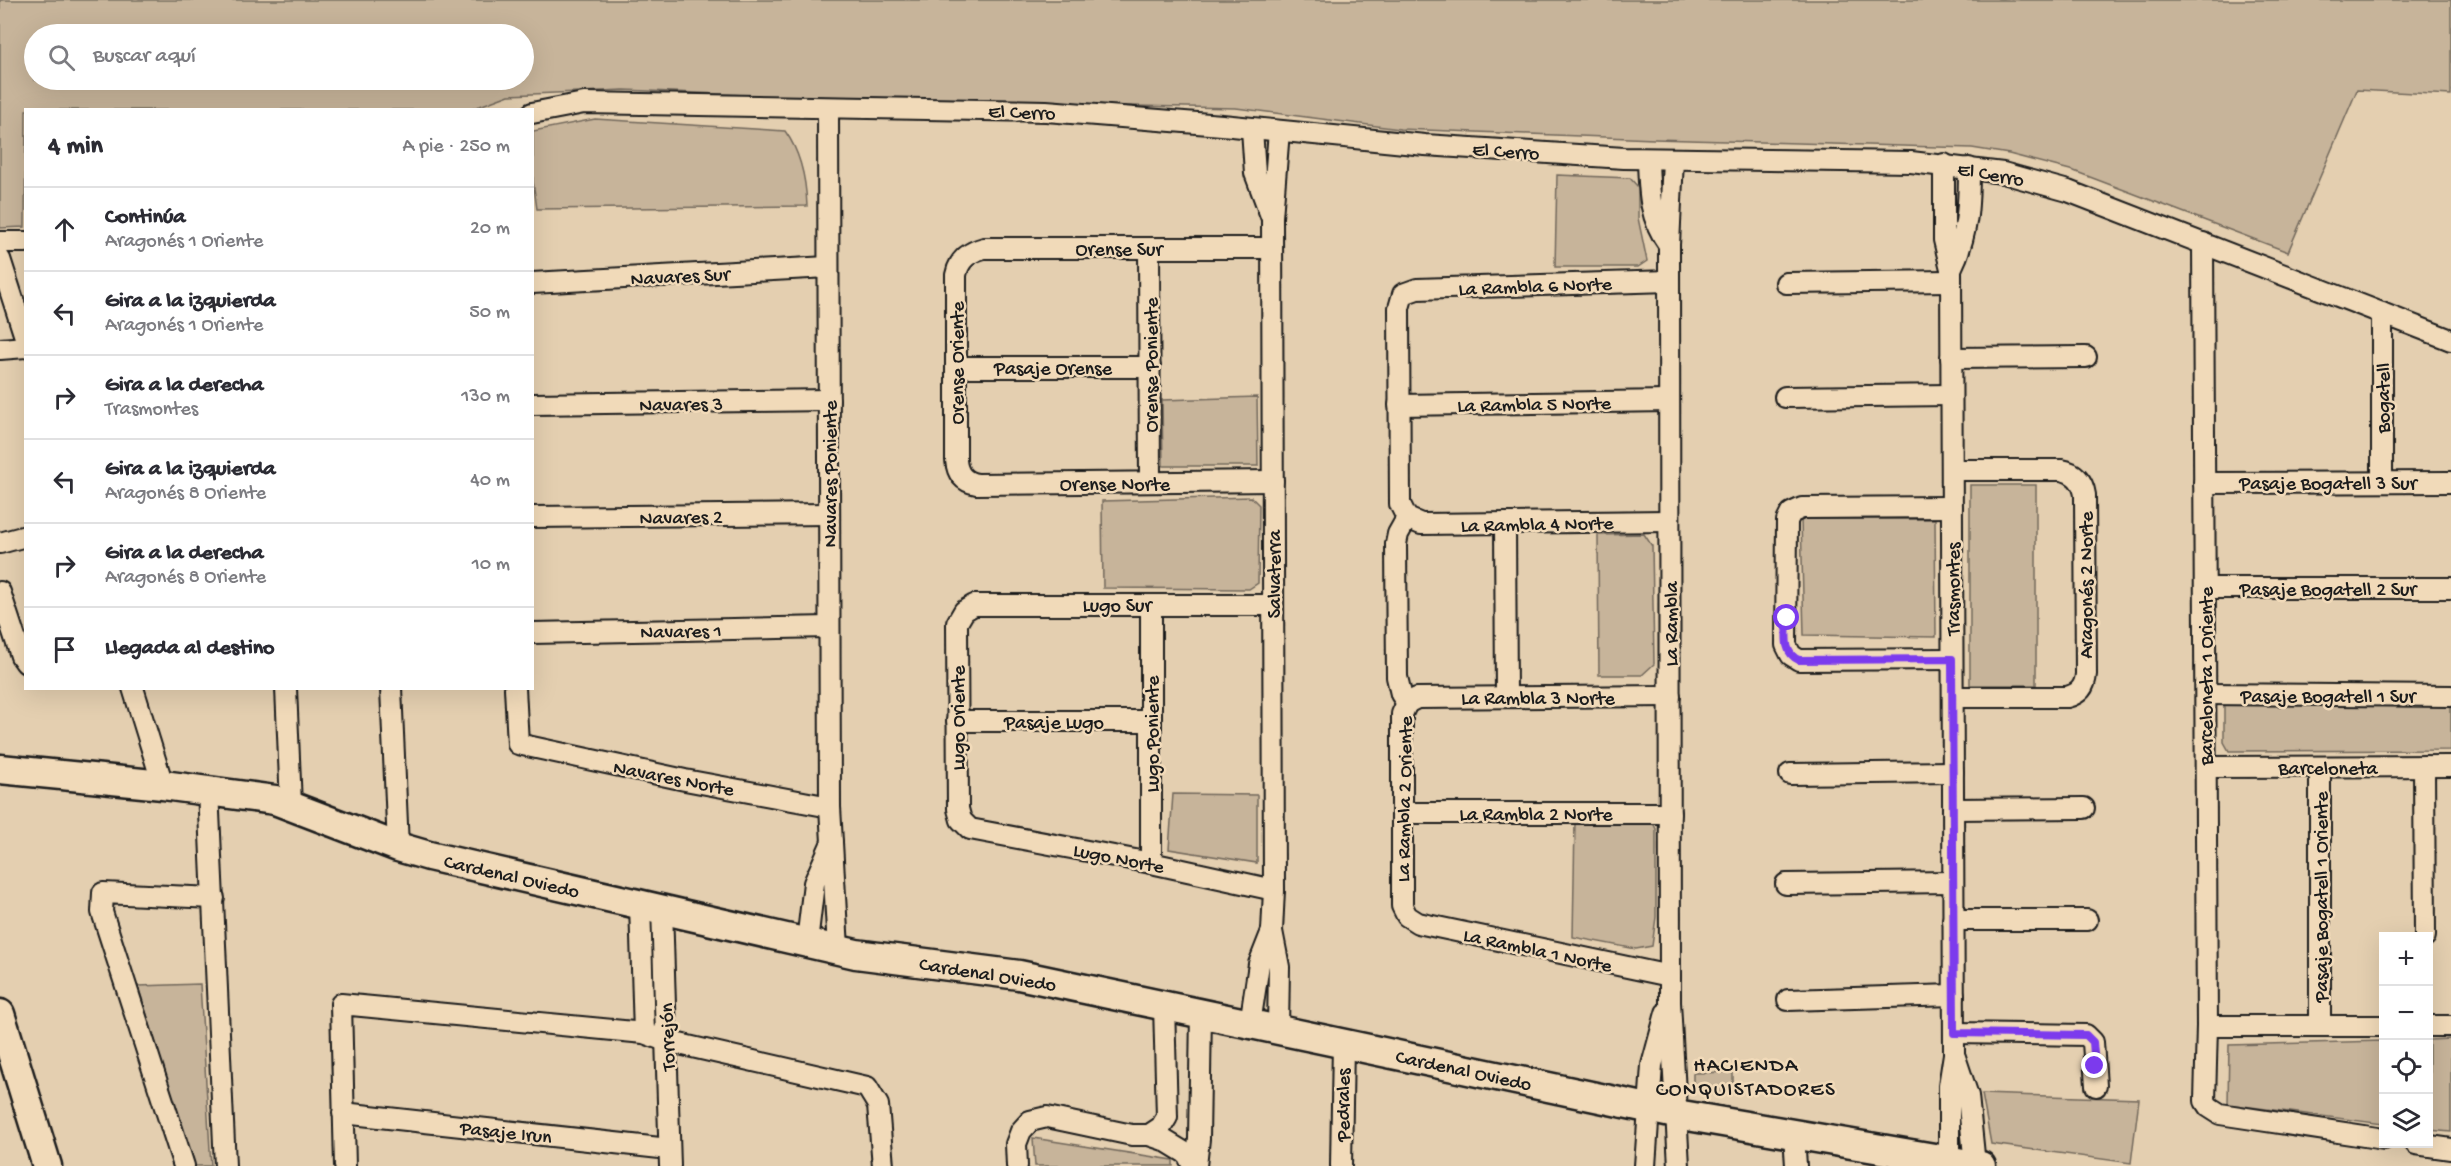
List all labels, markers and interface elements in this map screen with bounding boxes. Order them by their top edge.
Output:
search box [24,24,534,90]
icon: search [45,41,78,74]
text: Buscar aquí [93,44,196,70]
street label: El Cerro [988,102,1056,127]
text: 4 min [48,132,103,163]
text: A pie · 250 m [403,136,510,159]
street label: El Cerro [1471,140,1540,167]
street label: El Cerro [1955,159,2026,194]
text: Continúa [105,205,186,231]
icon: ahead [48,213,81,246]
text: 20 m [470,218,510,241]
text: Aragonés 1 Oriente [105,231,263,254]
street label: Orense Sur [1075,240,1164,263]
street label: Navares Sur [630,264,732,293]
street label: La Rambla 6 Norte [1458,274,1613,303]
text: Gira a la izquierda [105,289,276,315]
icon: left [48,297,81,330]
street label: Orense Poniente [1142,297,1165,432]
street label: Orense Oriente [948,301,971,425]
text: 50 m [469,302,510,325]
text: Aragonés 1 Oriente [105,315,263,338]
street label: Pasaje Orense [993,359,1113,382]
street label: Bogatell [2374,363,2397,434]
text: Gira a la derecha [105,373,263,399]
icon: right [48,381,81,414]
text: 130 m [461,386,510,409]
street label: Navares 3 [639,394,723,419]
street label: La Rambla 5 Norte [1457,394,1612,419]
text: Trasmontes [105,399,198,422]
street label: Navares Poniente [821,400,844,548]
text: Gira a la izquierda [105,457,276,483]
icon: left [48,465,81,498]
text: 40 m [470,470,510,493]
street label: Pasaje Bogatell 3 Sur [2238,474,2419,497]
street label: Orense Norte [1060,475,1171,498]
text: Aragonés 8 Oriente [105,483,266,506]
street label: Navares 2 [639,507,723,532]
street label: Aragonés 2 Norte [2077,511,2100,659]
street label: La Rambla 4 Norte [1460,514,1614,539]
street label: Salvaterra [1265,529,1288,618]
text: Gira a la derecha [105,541,263,567]
street label: Trasmontes [1944,542,1967,637]
icon: right [48,549,81,582]
text: 10 m [472,554,510,577]
text: Aragonés 8 Oriente [105,567,266,590]
street label: Pasaje Bogatell 2 Sur [2239,580,2418,603]
street label: La Rambla [1662,581,1685,667]
street label: Barceloneta 1 Oriente [2197,586,2220,766]
street label: Lugo Sur [1083,596,1153,619]
route start [1773,604,1799,630]
street label: Navares 1 [640,621,722,646]
icon: arrive [48,633,81,666]
text: Llegada al destino [105,636,275,662]
street label: Lugo Oriente [949,665,972,770]
street label: Lugo Poniente [1143,675,1166,792]
street label: Pasaje Bogatell 1 Sur [2239,687,2417,710]
street label: La Rambla 3 Norte [1461,689,1616,712]
street label: Pasaje Lugo [1003,713,1104,736]
street label: La Rambla 2 Oriente [1394,715,1419,882]
street label: Navares Norte [611,757,736,804]
street label: Barceloneta [2277,759,2379,782]
street label: Pasaje Bogatell 1 Oriente [2312,791,2335,1004]
street label: La Rambla 2 Norte [1459,805,1613,828]
street label: Lugo Norte [1071,840,1166,881]
street label: Cardenal Oviedo [441,852,581,905]
street label: La Rambla 1 Norte [1461,925,1614,980]
map controls [2379,932,2433,1148]
button: + [2379,932,2433,986]
street label: Cardenal Oviedo [917,954,1058,999]
button: − [2379,986,2433,1040]
street label: Torrejón [657,1002,682,1072]
button: locate [2379,1040,2433,1094]
street label: Cardenal Oviedo [1393,1047,1533,1098]
route end [2081,1052,2107,1078]
district label: HACIENDA CONQUISTADORES [1656,1055,1836,1104]
street label: Pedrales [1334,1068,1357,1143]
button: layers [2379,1094,2433,1148]
street label: Pasaje Irun [458,1118,553,1151]

